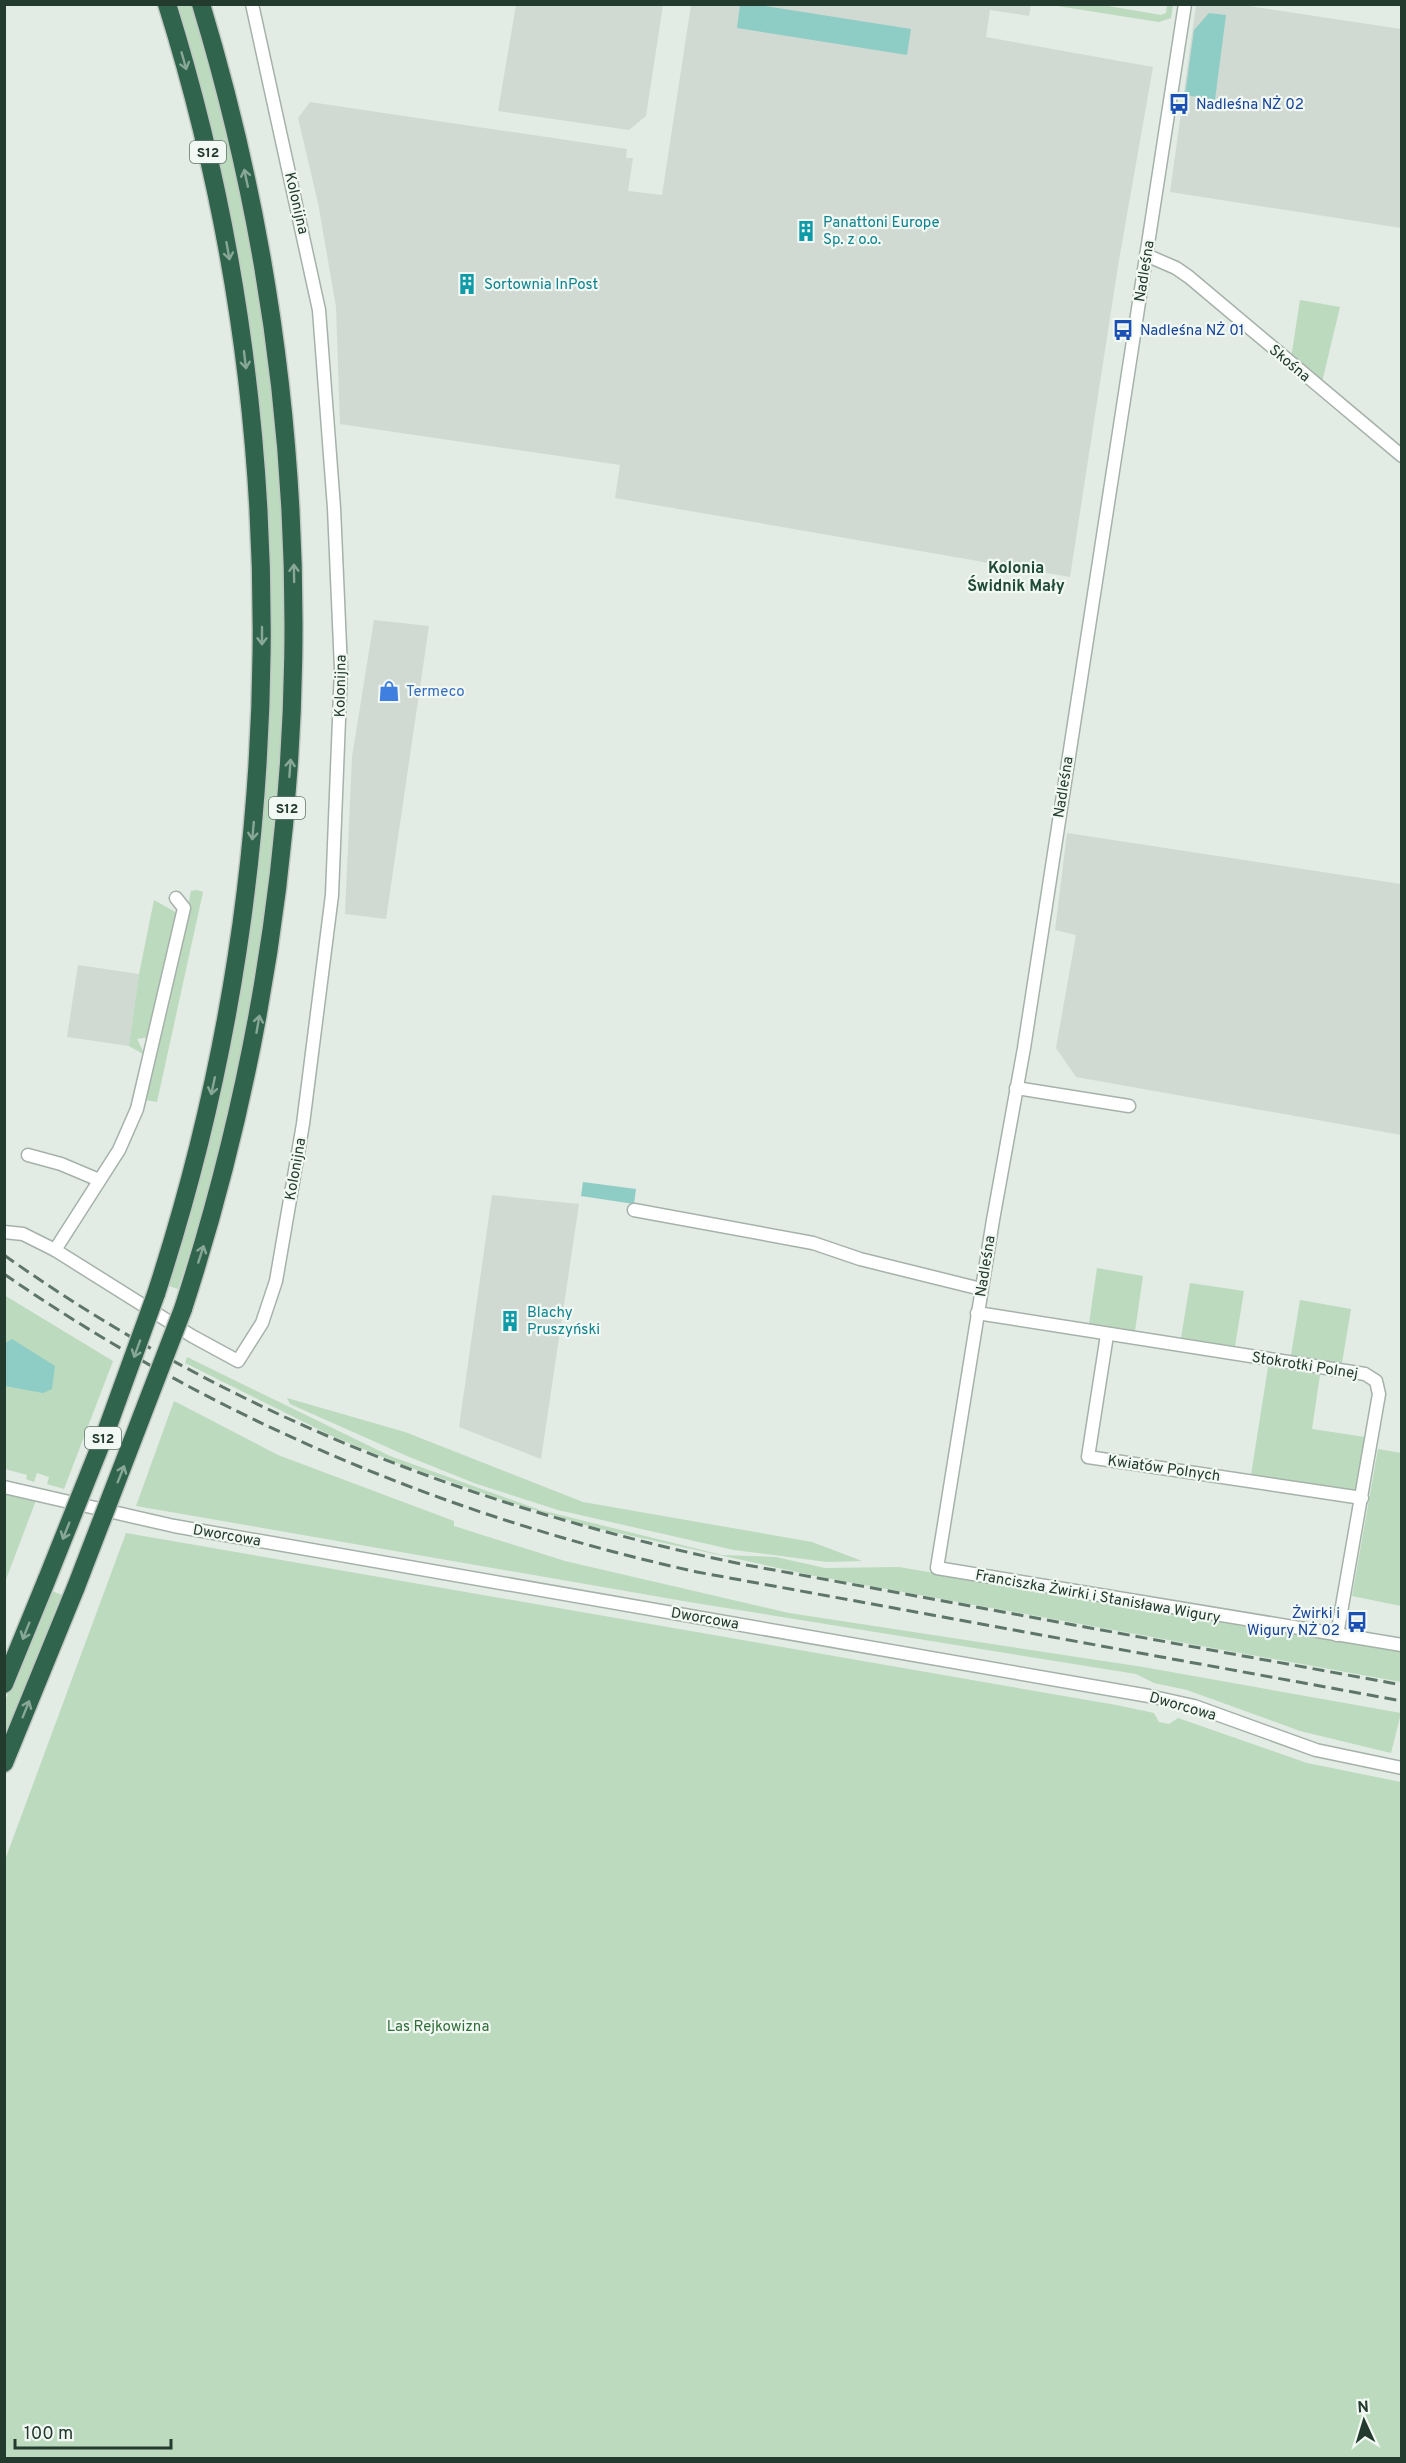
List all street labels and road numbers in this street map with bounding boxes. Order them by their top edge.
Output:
road number: S12 [190,141,226,163]
street label: Kolonijna [279,170,312,236]
street label: Nadleśna [1131,239,1160,303]
street label: Skośna [1264,341,1314,387]
street label: Kolonijna [331,654,352,718]
street label: Nadleśna [1050,755,1079,819]
road number: S12 [269,797,305,819]
street label: Kolonijna [282,1137,311,1202]
street label: Nadleśna [972,1234,1001,1298]
street label: Stokrotki Polnej [1250,1349,1359,1384]
road number: S12 [85,1427,121,1449]
street label: Kwiatów Polnych [1106,1452,1221,1487]
street label: Dworcowa [191,1521,262,1552]
street label: Franciszka Żwirki i Stanisława Wigury [974,1566,1222,1628]
street label: Dworcowa [669,1604,740,1635]
street label: Dworcowa [1147,1689,1218,1726]

